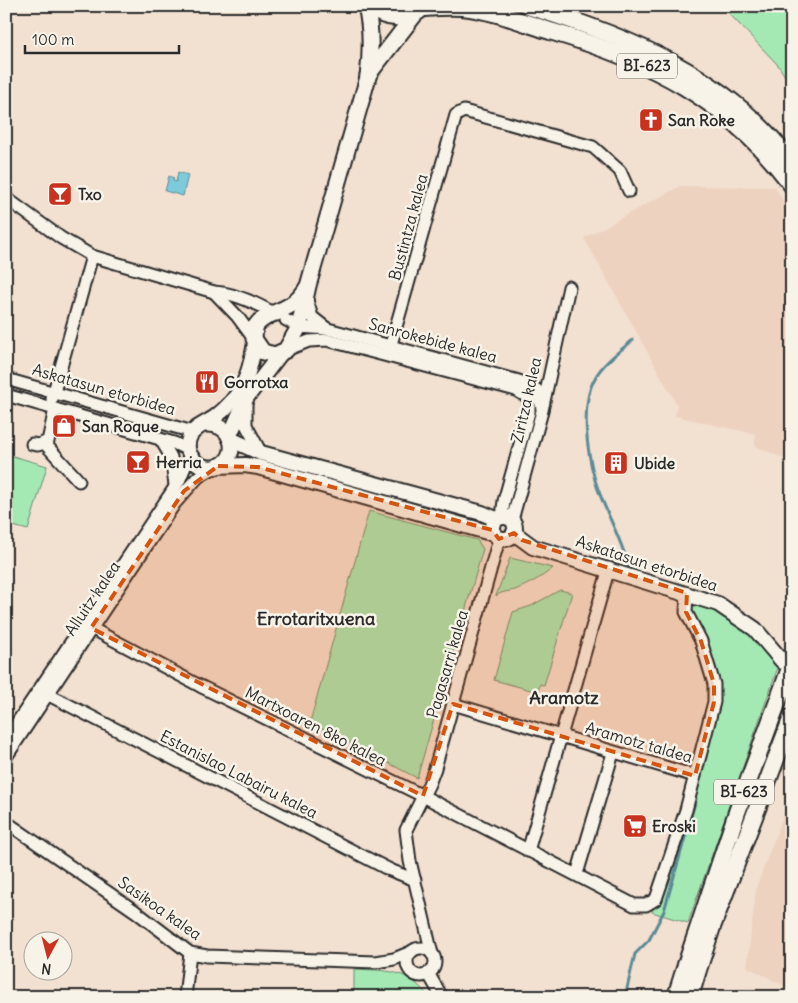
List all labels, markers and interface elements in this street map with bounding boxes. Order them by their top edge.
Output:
scale bar [25,22,179,54]
text: 100 m [32,30,74,49]
road number: BI-623 [617,54,677,78]
church icon: San Roke [638,107,664,133]
place label: San Roke [668,110,735,130]
street label: Bustintza kalea [384,171,432,283]
bar icon: Txo [47,181,73,207]
place label: Txo [78,184,102,204]
street label: Sanrokebide kalea [367,313,499,367]
street label: Ziritza kalea [506,355,546,445]
street label: Askatasun etorbidea [30,359,178,419]
restaurant icon: Gorrotxa [194,369,220,395]
place label: Gorrotxa [224,372,289,392]
shop icon: San Roque [51,413,77,439]
place label: San Roque [82,416,159,437]
bar icon: Herria [125,449,151,475]
building icon: Ubide [603,450,629,476]
place label: Herria [156,452,202,472]
place label: Ubide [634,453,676,473]
street label: Askatasun etorbidea [574,531,720,595]
street label: Alluitz kalea [60,557,124,639]
district label: Errotaritxuena [257,607,375,630]
street label: Pagasarri kalea [422,608,472,720]
street label: Martxoaren 8ko kalea [242,682,390,770]
district label: Aramotz [529,686,599,709]
street label: Aramotz taldea [583,717,695,767]
street label: Estanislao Labairu kalea [157,726,321,822]
road number: BI-623 [714,780,774,804]
supermarket icon: Eroski [622,813,648,839]
place label: Eroski [652,816,696,836]
street label: Sasikoa kalea [114,872,206,944]
north arrow [22,930,72,980]
text: N [41,959,52,978]

